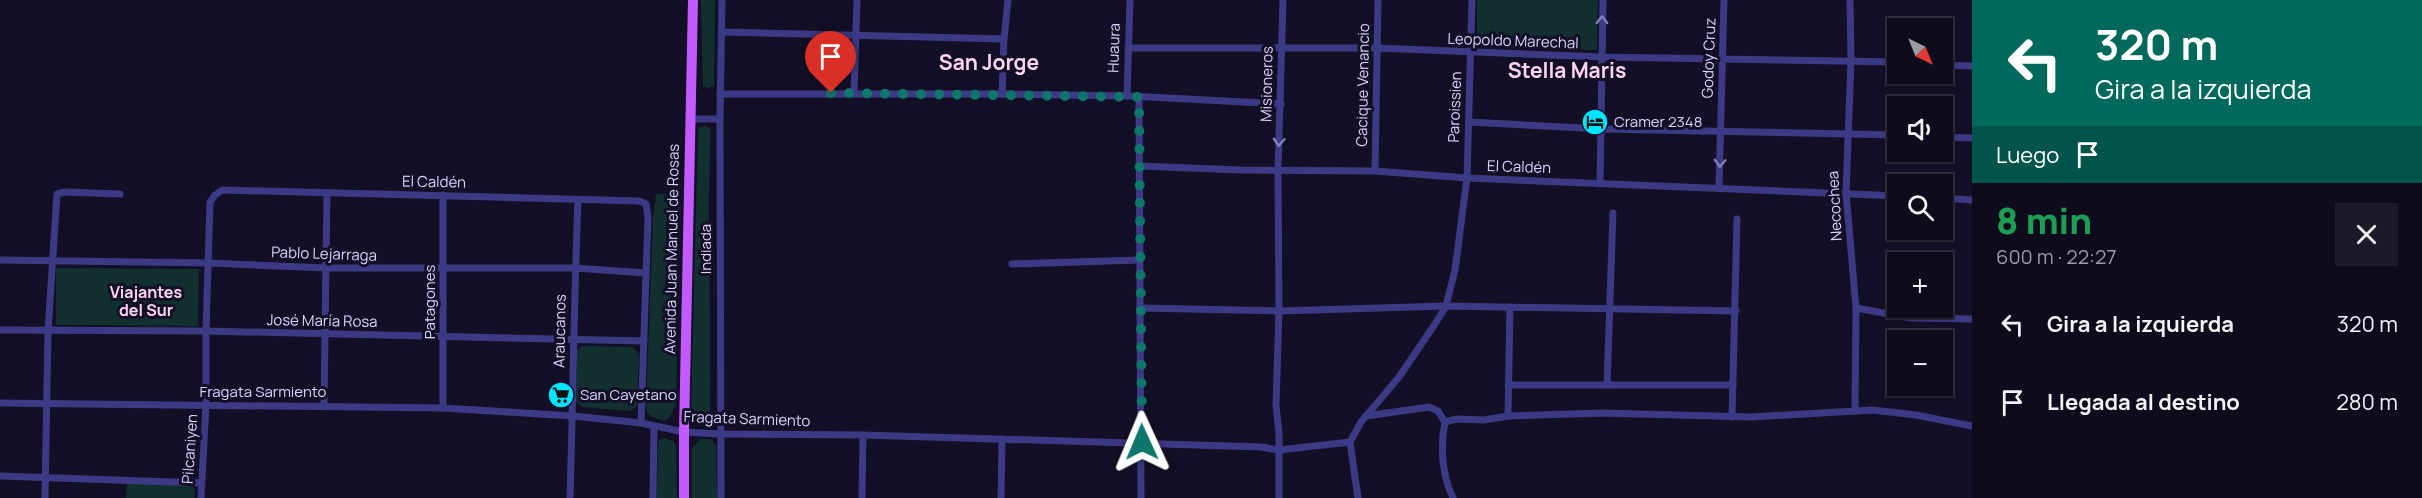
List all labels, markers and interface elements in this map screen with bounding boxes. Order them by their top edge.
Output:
text: 320 m [2095,15,2218,73]
one-way arrow [1596,16,1609,25]
street label: Godoy Cruz [1697,17,1720,99]
north arrow [1887,18,1953,84]
map controls [1887,18,1953,396]
street label: Huaura [1102,23,1125,73]
street label: Cacique Venancio [1351,23,1374,147]
icon: left [1996,24,2074,102]
street label: Leopoldo Marechal [1447,28,1579,53]
pin [805,31,856,93]
icon: arrive [814,40,847,73]
street label: Misioneros [1255,46,1278,122]
district label: San Jorge [939,48,1039,76]
district label: Stella Maris [1508,56,1626,84]
text: Gira a la izquierda [2095,70,2311,107]
street label: Paroissien [1443,71,1466,143]
button: sound [1887,96,1953,162]
hotel icon: Cramer 2348 [1580,107,1610,137]
place label: Cramer 2348 [1614,111,1702,132]
one-way arrow [1273,138,1285,147]
icon: arrive [2071,138,2104,171]
text: Luego [1996,140,2059,170]
street label: Avenida Juan Manuel de Rosas [659,143,684,354]
street label: El Caldén [1487,155,1551,178]
one-way arrow [1713,159,1726,168]
street label: El Caldén [402,170,466,193]
street label: Necochea [1822,170,1847,242]
button: search [1887,174,1953,240]
text: 8 min [1996,196,2092,245]
button: close [2335,203,2398,266]
street label: Indiada [695,224,716,274]
street label: Pablo Lejarraga [271,241,377,266]
text: 600 m · 22:27 [1996,243,2117,270]
button: + [1887,252,1953,318]
street label: Patagones [419,265,440,339]
district label: Viajantes del Sur [110,281,182,321]
street label: Araucanos [548,294,571,368]
icon: left [1996,308,2029,341]
street label: José María Rosa [266,309,378,332]
text: Gira a la izquierda [2047,309,2234,339]
text: 320 m [2337,309,2398,339]
button: − [1887,330,1953,396]
supermarket icon: San Cayetano [546,380,576,410]
street label: Fragata Sarmiento [200,381,327,402]
place label: San Cayetano [580,384,677,405]
icon: arrive [1996,386,2029,419]
text: Llegada al destino [2047,387,2240,417]
text: 280 m [2336,387,2398,417]
street label: Fragata Sarmiento [683,406,811,431]
position arrow [1110,410,1174,474]
street label: Pilcaniyen [177,413,202,485]

